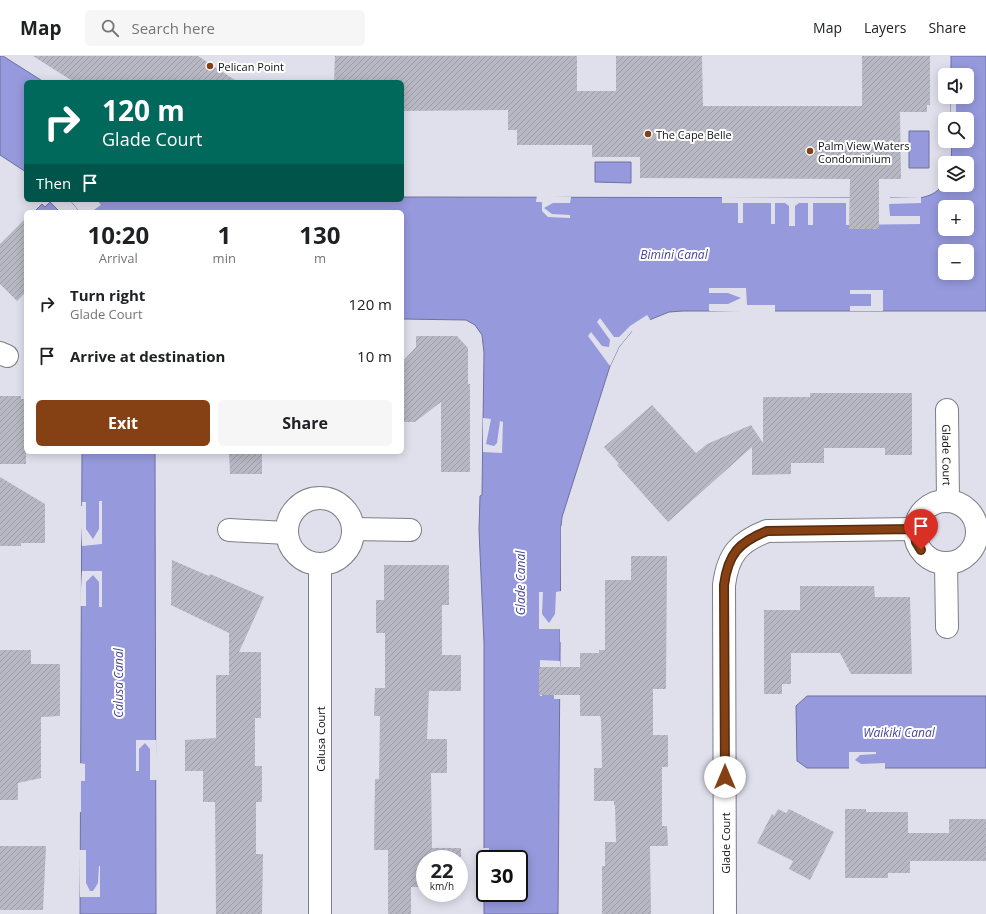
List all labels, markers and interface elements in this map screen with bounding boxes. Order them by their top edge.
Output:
search box [85,10,365,46]
text: Map [20,15,61,41]
icon: search [99,17,121,39]
text: Search here [131,18,215,38]
text: Map [813,18,842,37]
text: Layers [864,18,906,37]
text: Share [928,18,966,37]
place label: Pelican Point [218,59,284,74]
marker: Pelican Point [205,61,215,71]
map controls [938,68,974,280]
button: sound [938,68,974,104]
text: 120 m [102,91,185,129]
icon: right [36,96,88,148]
button: search [938,112,974,148]
text: Glade Court [102,127,202,151]
place label: The Cape Belle [656,127,732,142]
marker: The Cape Belle [643,129,653,139]
place label: Palm View Waters Condominium [818,138,910,166]
marker: Palm View Waters Condominium [805,146,815,156]
button: layers [938,156,974,192]
icon: arrive [79,172,101,194]
text: Then [36,173,71,193]
button: + [938,200,974,236]
text: 10:20 [87,218,149,251]
text: 1 [217,218,231,251]
text: 130 [299,218,341,251]
button: − [938,244,974,280]
water label: Bimini Canal [640,246,709,263]
text: Arrival [99,249,138,267]
text: min [213,249,236,267]
text: m [314,249,326,267]
text: Turn right [70,285,145,305]
icon: right [36,293,58,315]
text: 120 m [348,294,392,314]
text: Glade Court [70,305,143,323]
icon: arrive [36,345,58,367]
text: Arrive at destination [70,346,225,366]
text: 10 m [357,346,392,366]
button: Exit [36,400,210,446]
button: Share [218,400,392,446]
street label: Glade Court [940,424,955,486]
pin [904,509,938,550]
icon: arrive [910,515,932,537]
water label: Glade Canal [512,550,529,615]
water label: Calusa Canal [110,647,127,718]
street label: Calusa Court [313,706,328,772]
water label: Waikiki Canal [863,724,936,741]
position arrow [704,756,746,798]
street label: Glade Court [718,812,733,874]
speed limit sign: 30 [476,850,528,902]
text: 22 [431,857,453,884]
text: km/h [430,879,454,893]

